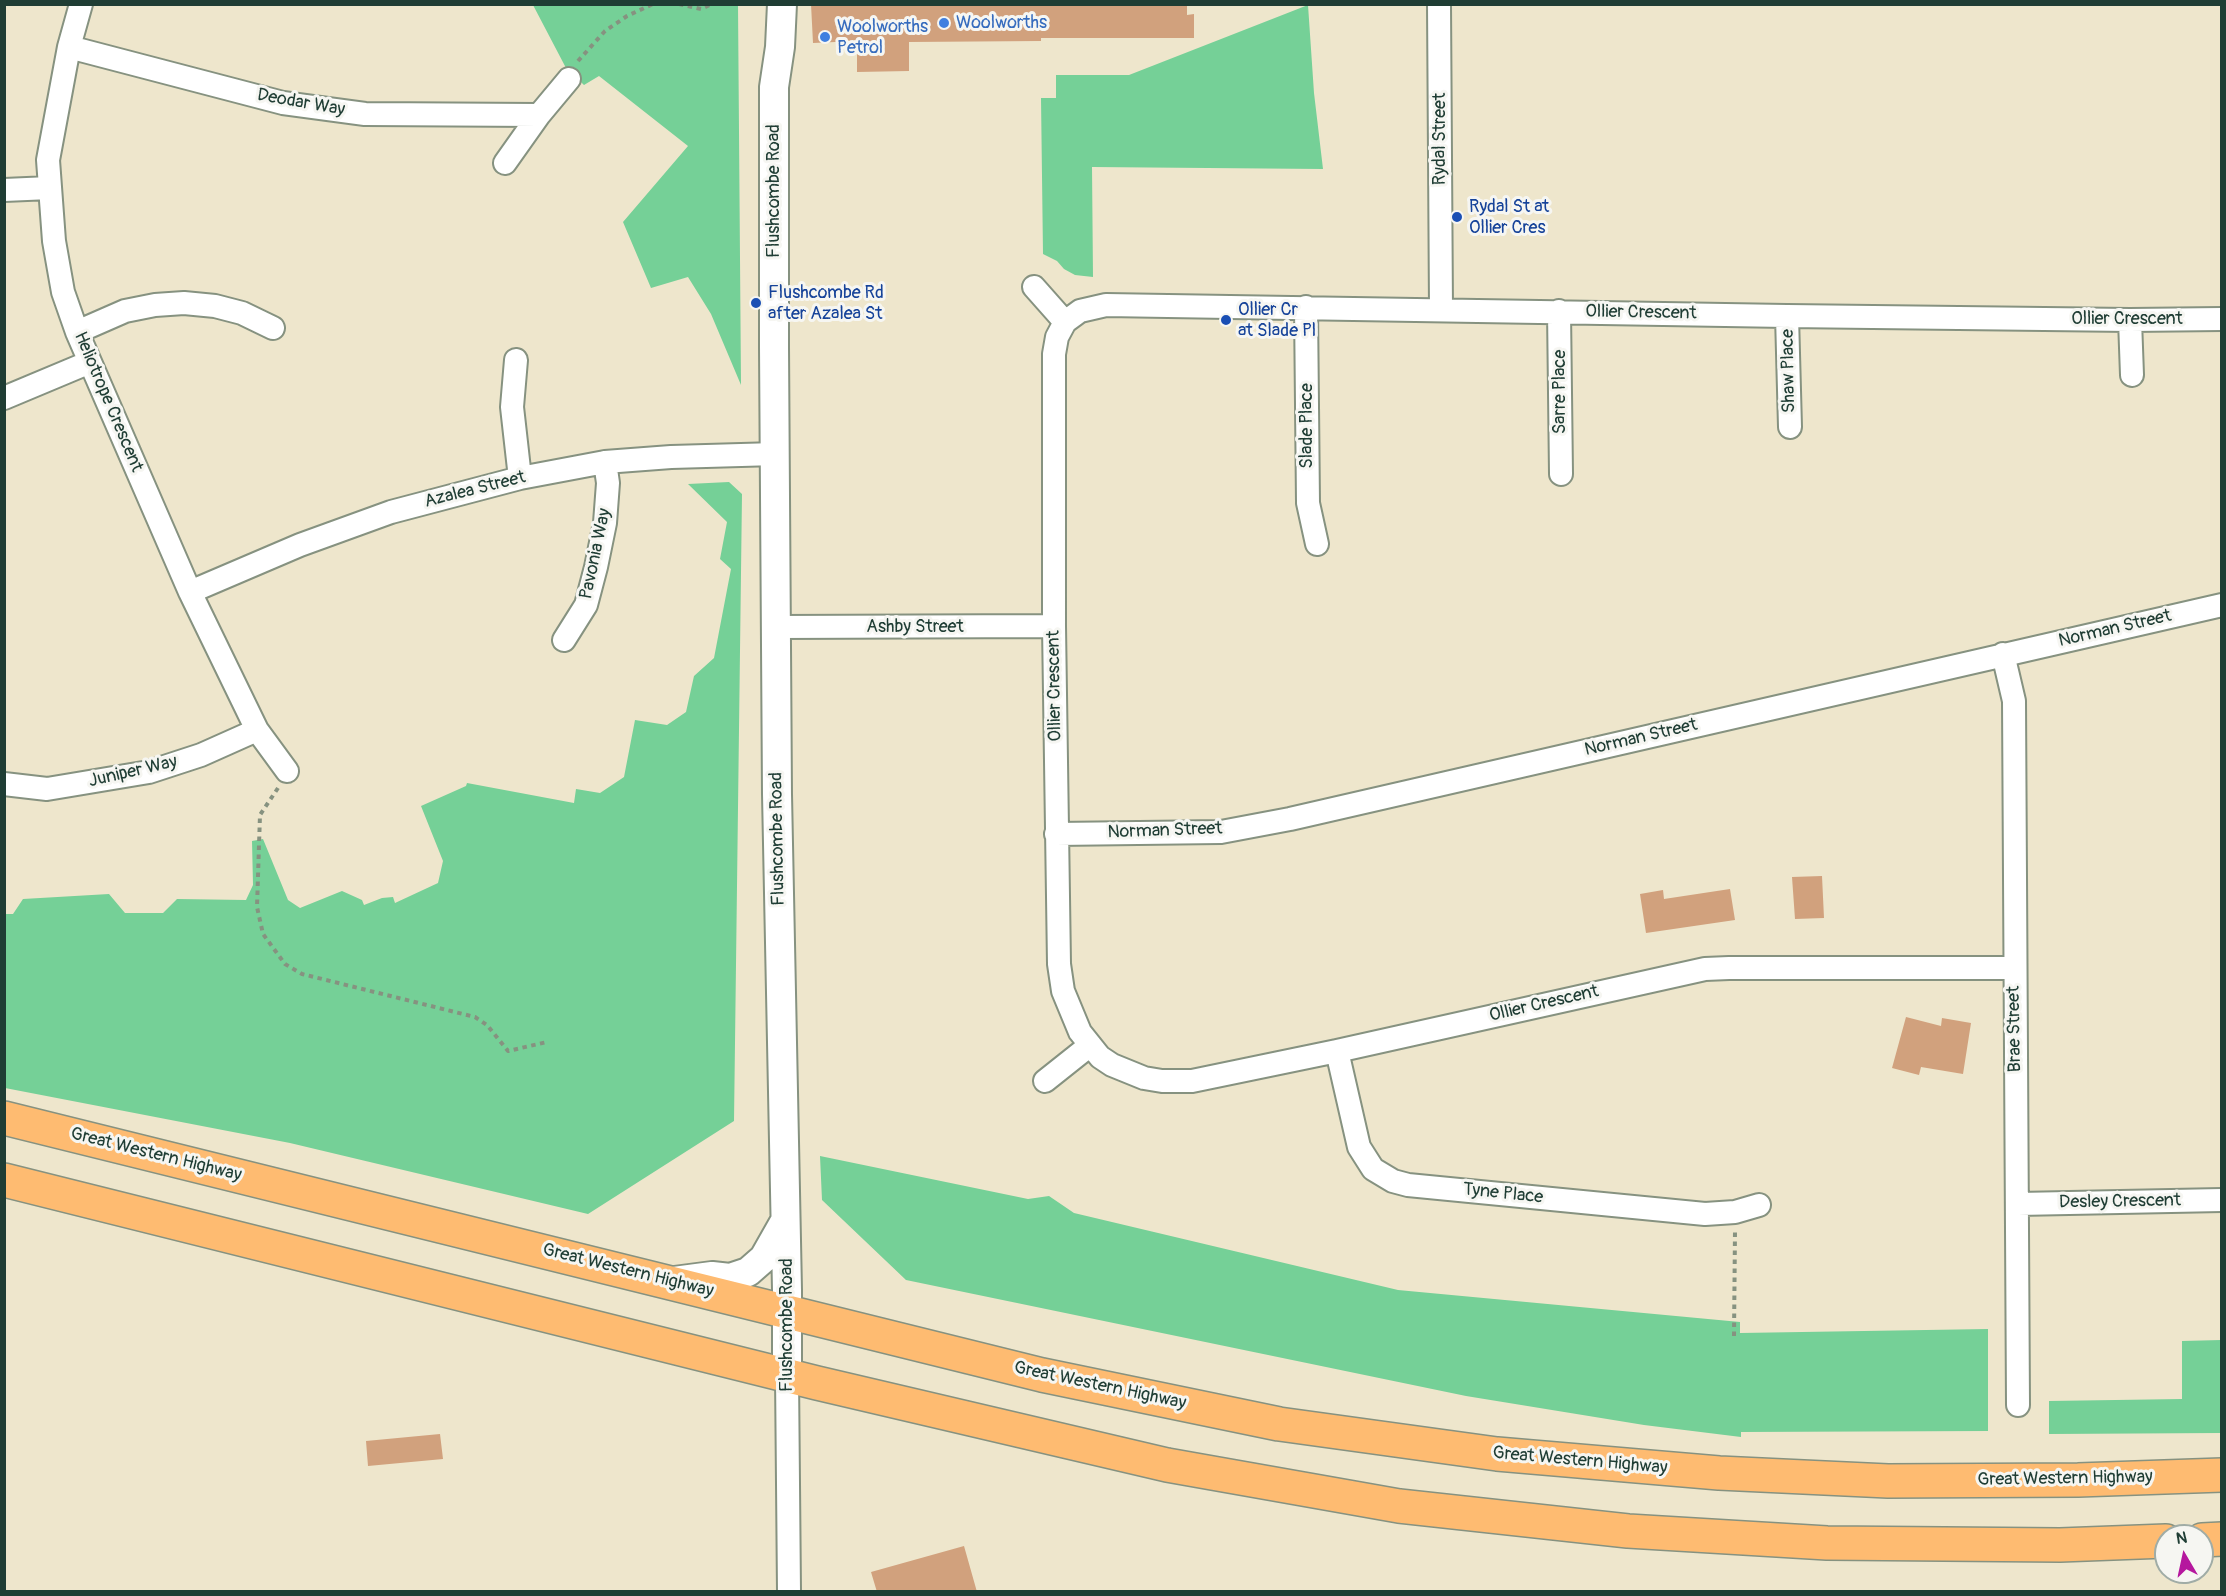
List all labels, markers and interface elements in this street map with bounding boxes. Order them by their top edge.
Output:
place label: Woolworths [956,12,1047,34]
place label: Woolworths Petrol [837,16,928,58]
marker: Woolworths [937,16,951,30]
marker: Woolworths Petrol [818,30,832,44]
street label: Deodar Way [255,85,347,121]
street label: Rydal Street [1429,93,1451,185]
street label: Flushcombe Road [763,124,785,258]
place label: Rydal St at Ollier Cres [1469,196,1549,238]
marker: Rydal St at Ollier Cres [1450,210,1464,224]
place label: Flushcombe Rd after Azalea St [768,282,884,324]
marker: Flushcombe Rd after Azalea St [749,296,763,310]
place label: Ollier Cr at Slade Pl [1238,299,1316,342]
street label: Ollier Crescent [1585,301,1697,325]
street label: Ollier Crescent [2071,308,2183,330]
marker: Ollier Cr at Slade Pl [1219,313,1233,327]
street label: Heliotrope Crescent [69,329,147,475]
street label: Shaw Place [1777,329,1801,413]
street label: Sarre Place [1549,350,1571,434]
street label: Slade Place [1296,383,1318,469]
street label: Azalea Street [422,467,528,513]
street label: Pavonia Way [576,507,616,601]
street label: Norman Street [2057,606,2173,652]
street label: Ashby Street [866,616,964,638]
street label: Ollier Crescent [1043,630,1067,742]
street label: Norman Street [1583,715,1699,761]
street label: Juniper Way [87,751,179,793]
street label: Flushcombe Road [766,772,790,906]
street label: Norman Street [1107,818,1223,844]
street label: Ollier Crescent [1487,981,1601,1027]
street label: Brae Street [2003,986,2027,1072]
street label: Great Western Highway [68,1123,244,1187]
street label: Tyne Place [1462,1179,1544,1209]
street label: Desley Crescent [2059,1190,2181,1214]
street label: Great Western Highway [540,1239,716,1303]
street label: Flushcombe Road [776,1258,798,1392]
street label: Great Western Highway [1012,1357,1188,1415]
street label: Great Western Highway [1492,1443,1668,1479]
street label: Great Western Highway [1977,1467,2153,1491]
north arrow [2154,1524,2214,1584]
text: N [2175,1527,2188,1549]

